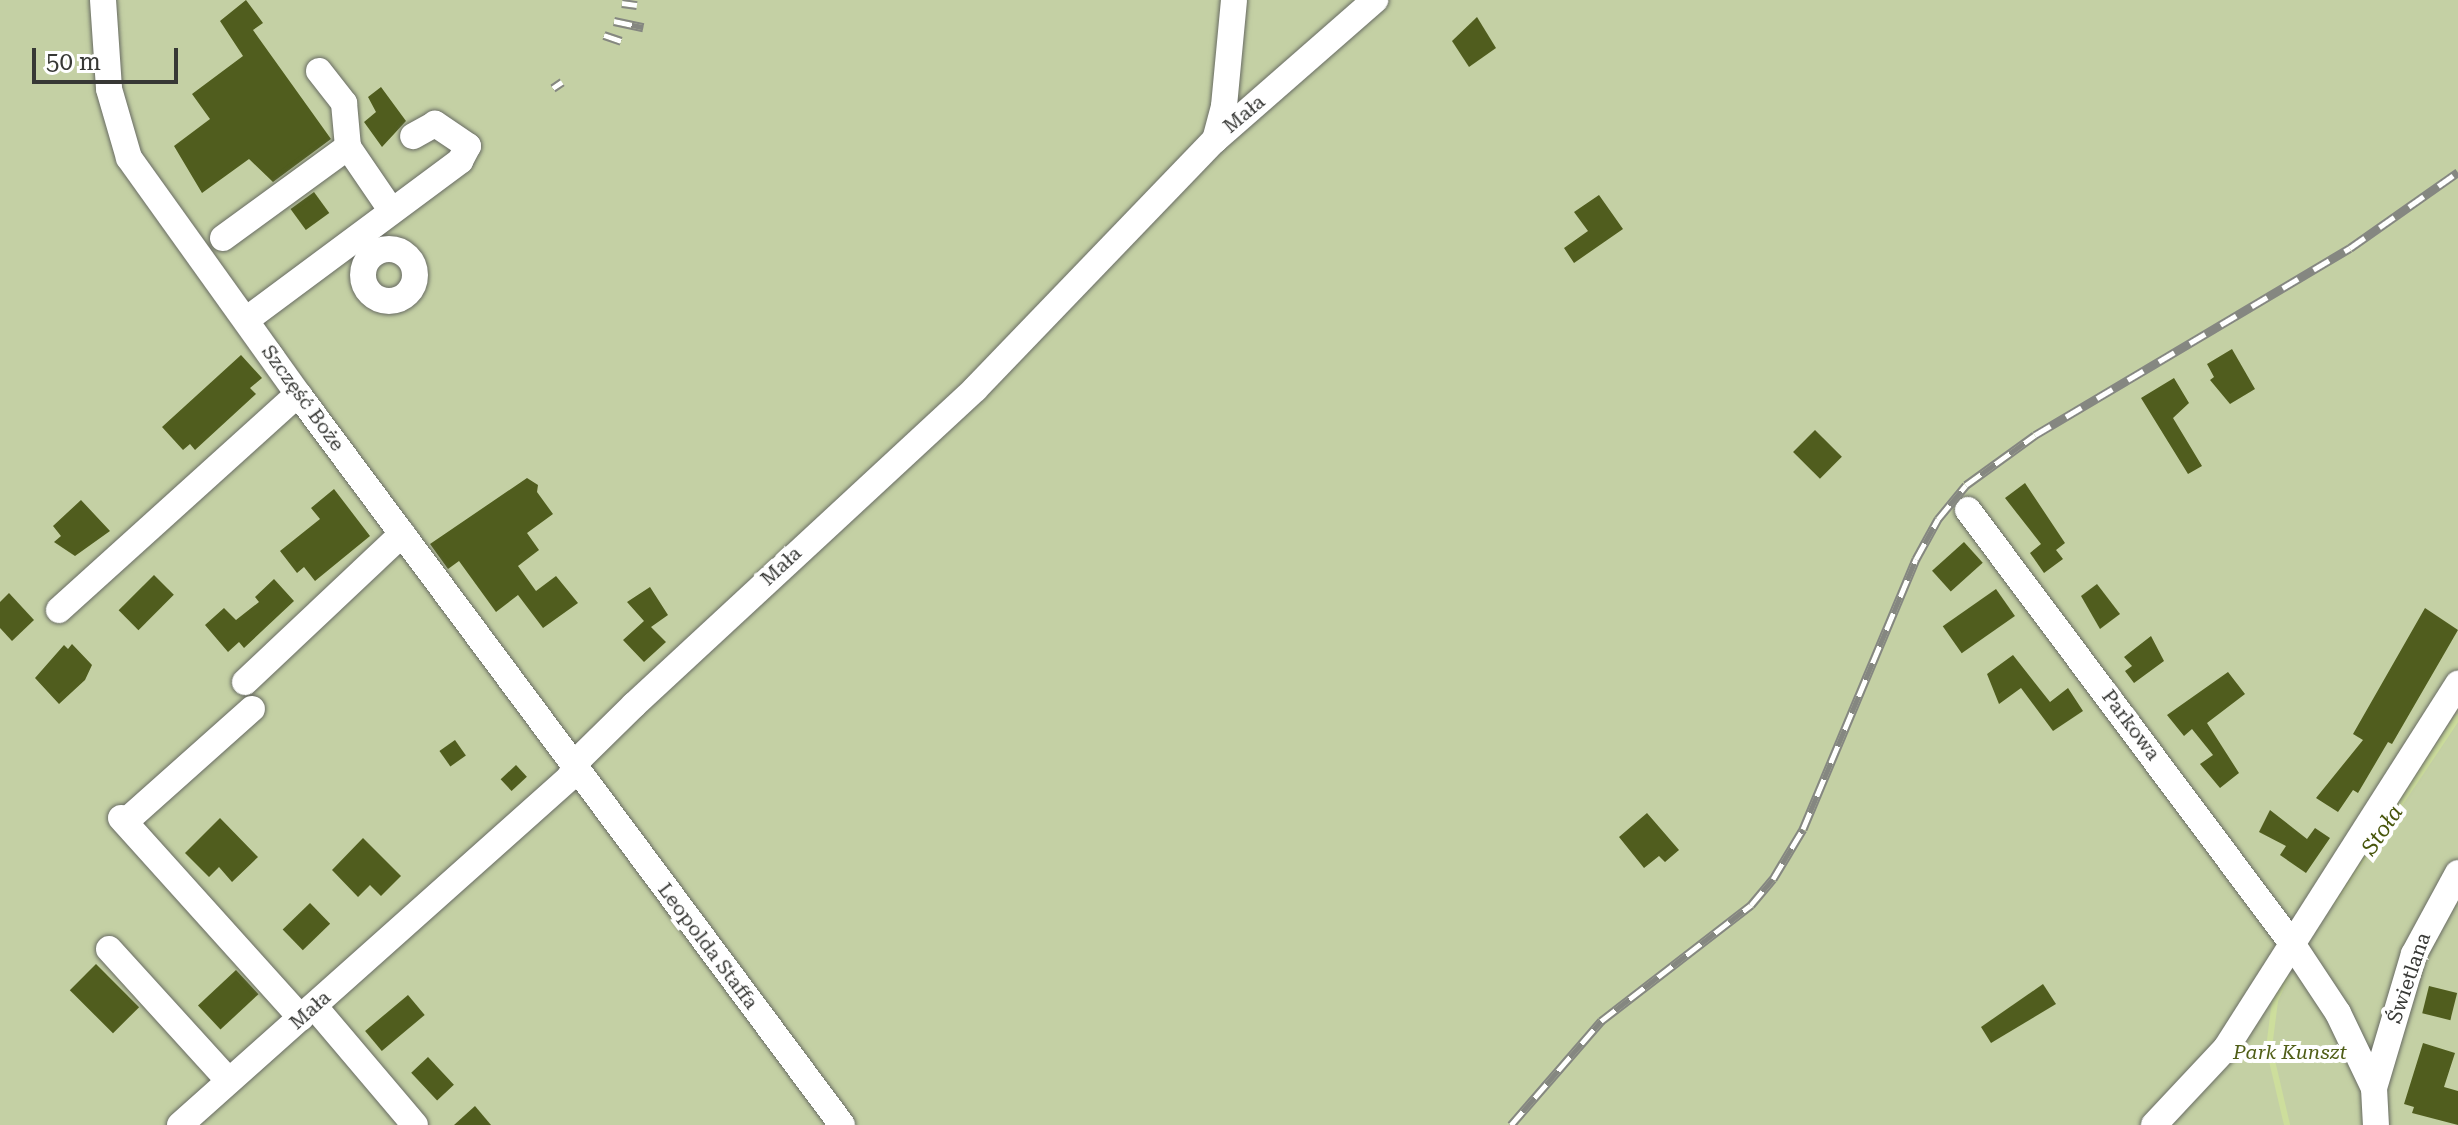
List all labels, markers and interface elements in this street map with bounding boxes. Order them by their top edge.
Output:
scale bar [36,32,182,82]
text: 50 m [46,48,101,76]
street label: Mała [1218,90,1270,138]
street label: Szczęść Boże [256,340,350,456]
street label: Mała [756,541,806,591]
street label: Parkowa [2097,685,2165,765]
water label: Stoła [2356,800,2408,860]
street label: Leopolda Staffa [653,878,763,1014]
street label: Świetlana [2382,929,2436,1027]
street label: Mała [285,985,335,1035]
park label: Park Kunszt [2233,1040,2347,1064]

